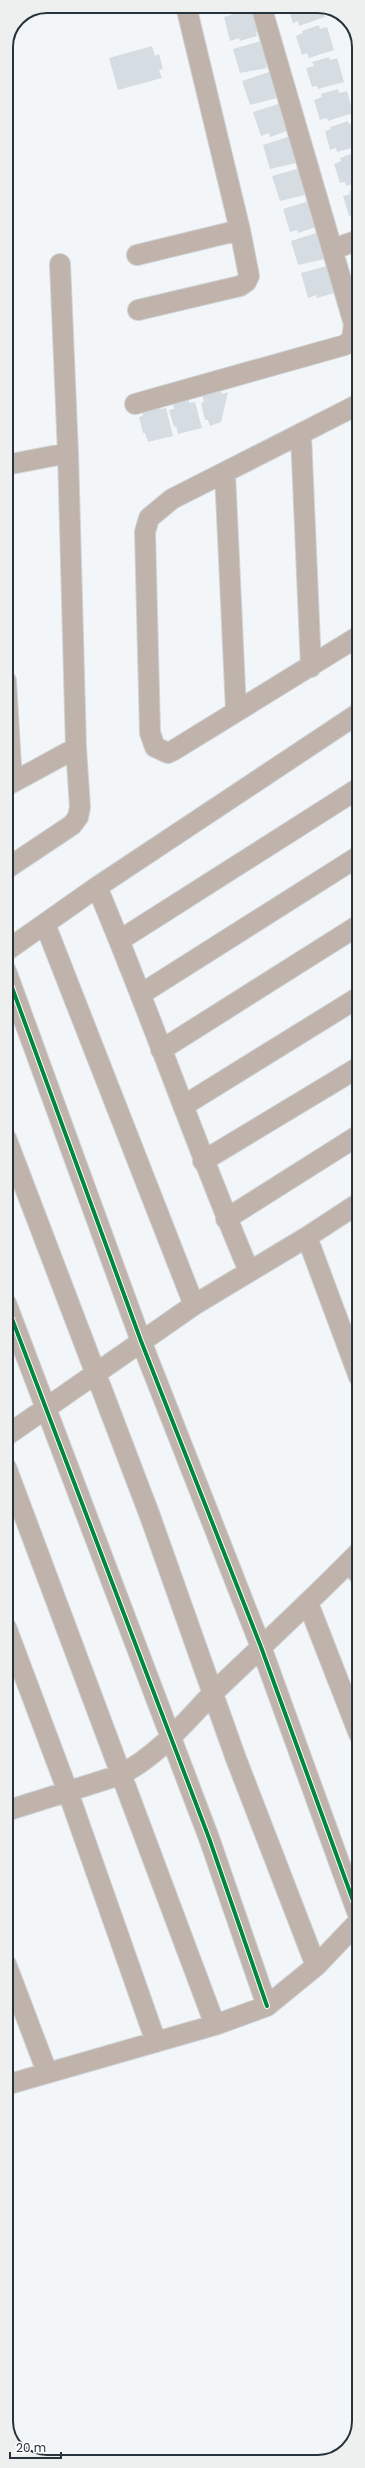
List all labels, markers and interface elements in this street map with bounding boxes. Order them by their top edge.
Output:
scale bar [10,2434,61,2460]
text: 20 m [16,2439,46,2456]

